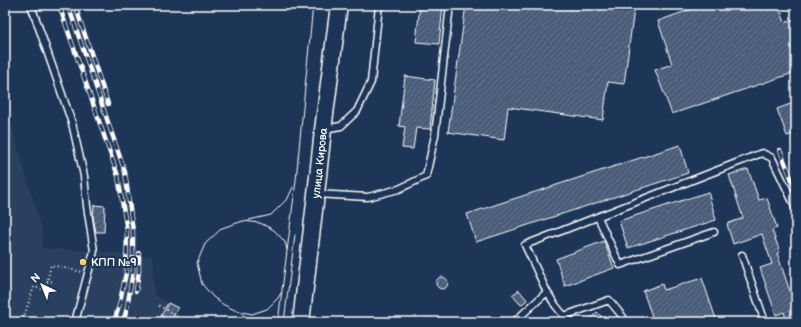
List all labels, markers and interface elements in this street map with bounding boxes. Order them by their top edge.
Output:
street label: улица Кирова [310,127,330,199]
place label: КПП №9 [91,256,137,269]
marker: КПП №9 [78,257,88,267]
north arrow [22,265,62,305]
text: N [28,270,43,286]

